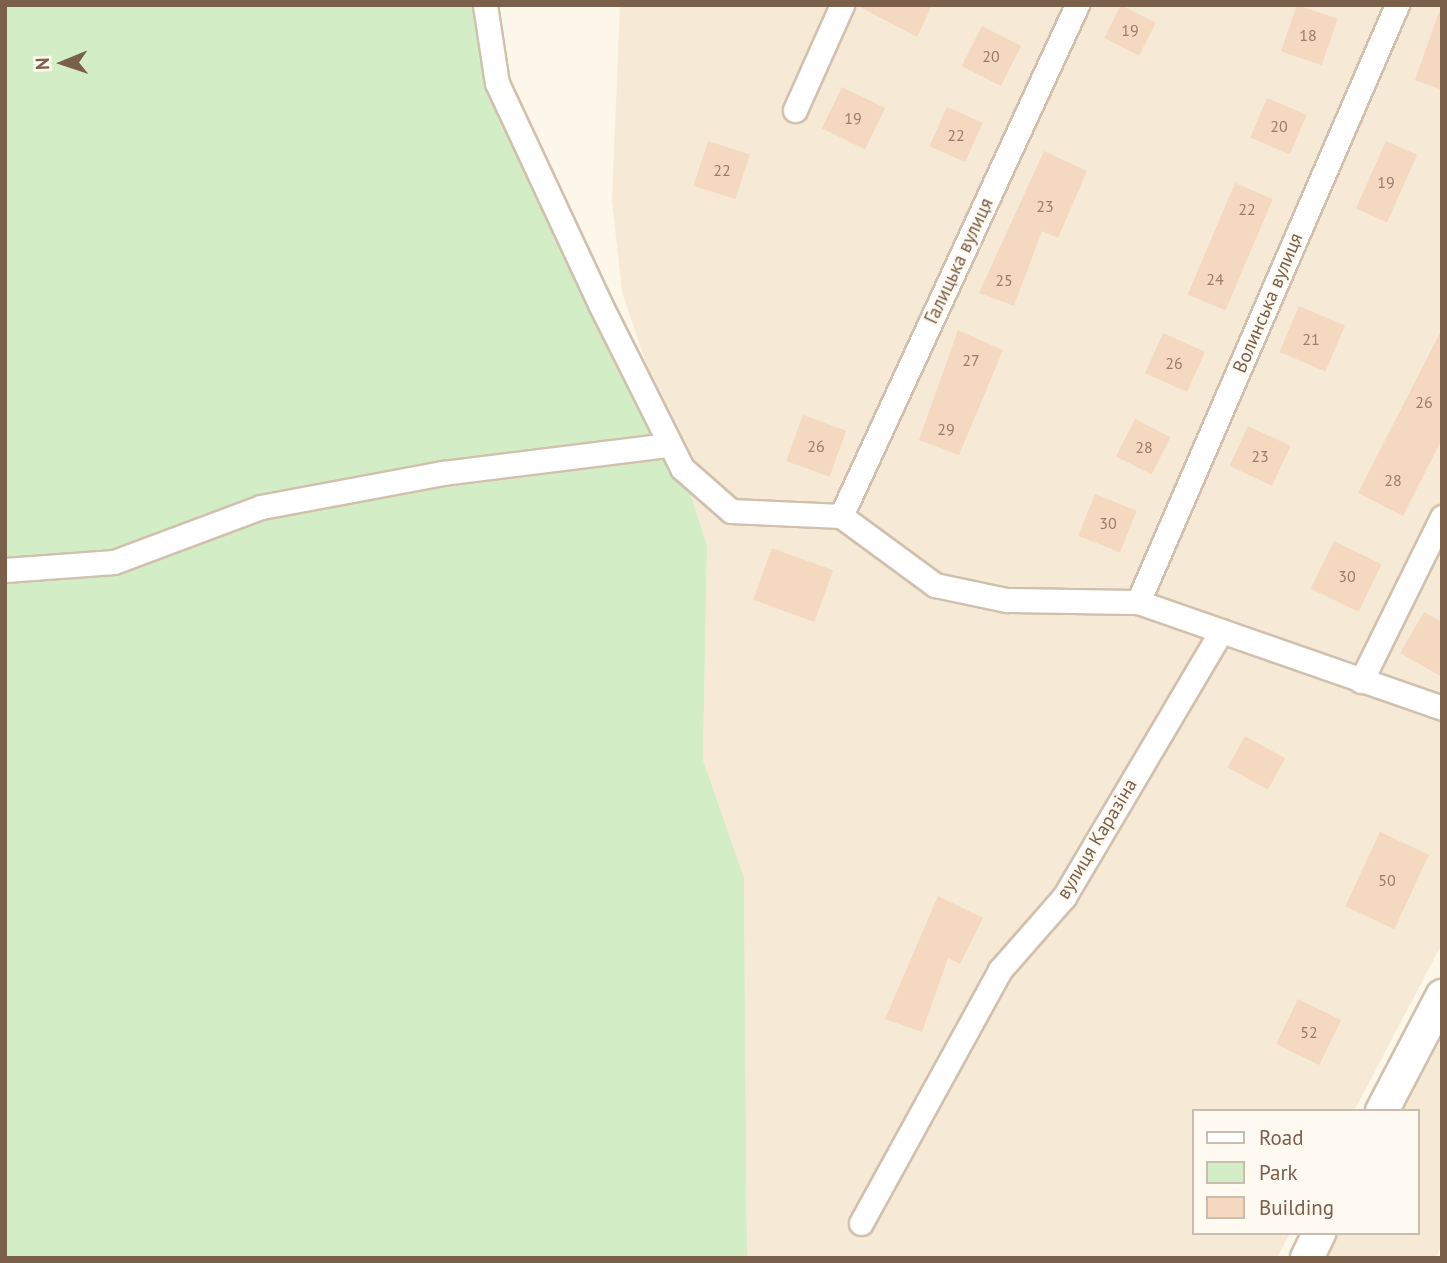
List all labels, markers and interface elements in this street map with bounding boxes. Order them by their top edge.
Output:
house number: 19 [1121,20,1139,40]
house number: 18 [1299,25,1317,45]
north arrow [28,28,98,98]
house number: 20 [982,46,1000,66]
text: N [30,57,54,70]
house number: 19 [844,108,862,128]
house number: 20 [1270,116,1288,136]
house number: 22 [947,125,965,145]
house number: 22 [713,160,731,180]
house number: 19 [1377,172,1395,192]
street label: Галицька вулиця [920,195,998,327]
house number: 23 [1036,196,1054,216]
house number: 22 [1238,199,1256,219]
street label: Волинська вулиця [1228,230,1308,376]
house number: 24 [1206,269,1224,289]
house number: 25 [995,270,1013,290]
house number: 21 [1302,329,1320,349]
house number: 27 [962,350,980,370]
house number: 26 [1165,353,1183,373]
house number: 26 [1415,392,1433,412]
house number: 29 [937,419,955,439]
house number: 26 [807,436,825,456]
house number: 28 [1135,437,1153,457]
house number: 23 [1251,446,1269,466]
house number: 28 [1384,470,1402,490]
house number: 30 [1099,513,1117,533]
house number: 30 [1338,566,1356,586]
street label: вулиця Каразіна [1052,775,1142,903]
house number: 50 [1378,870,1396,890]
house number: 52 [1300,1022,1318,1042]
legend [1192,1109,1419,1235]
text: Road [1259,1124,1303,1151]
text: Park [1259,1159,1298,1186]
text: Building [1259,1194,1334,1221]

